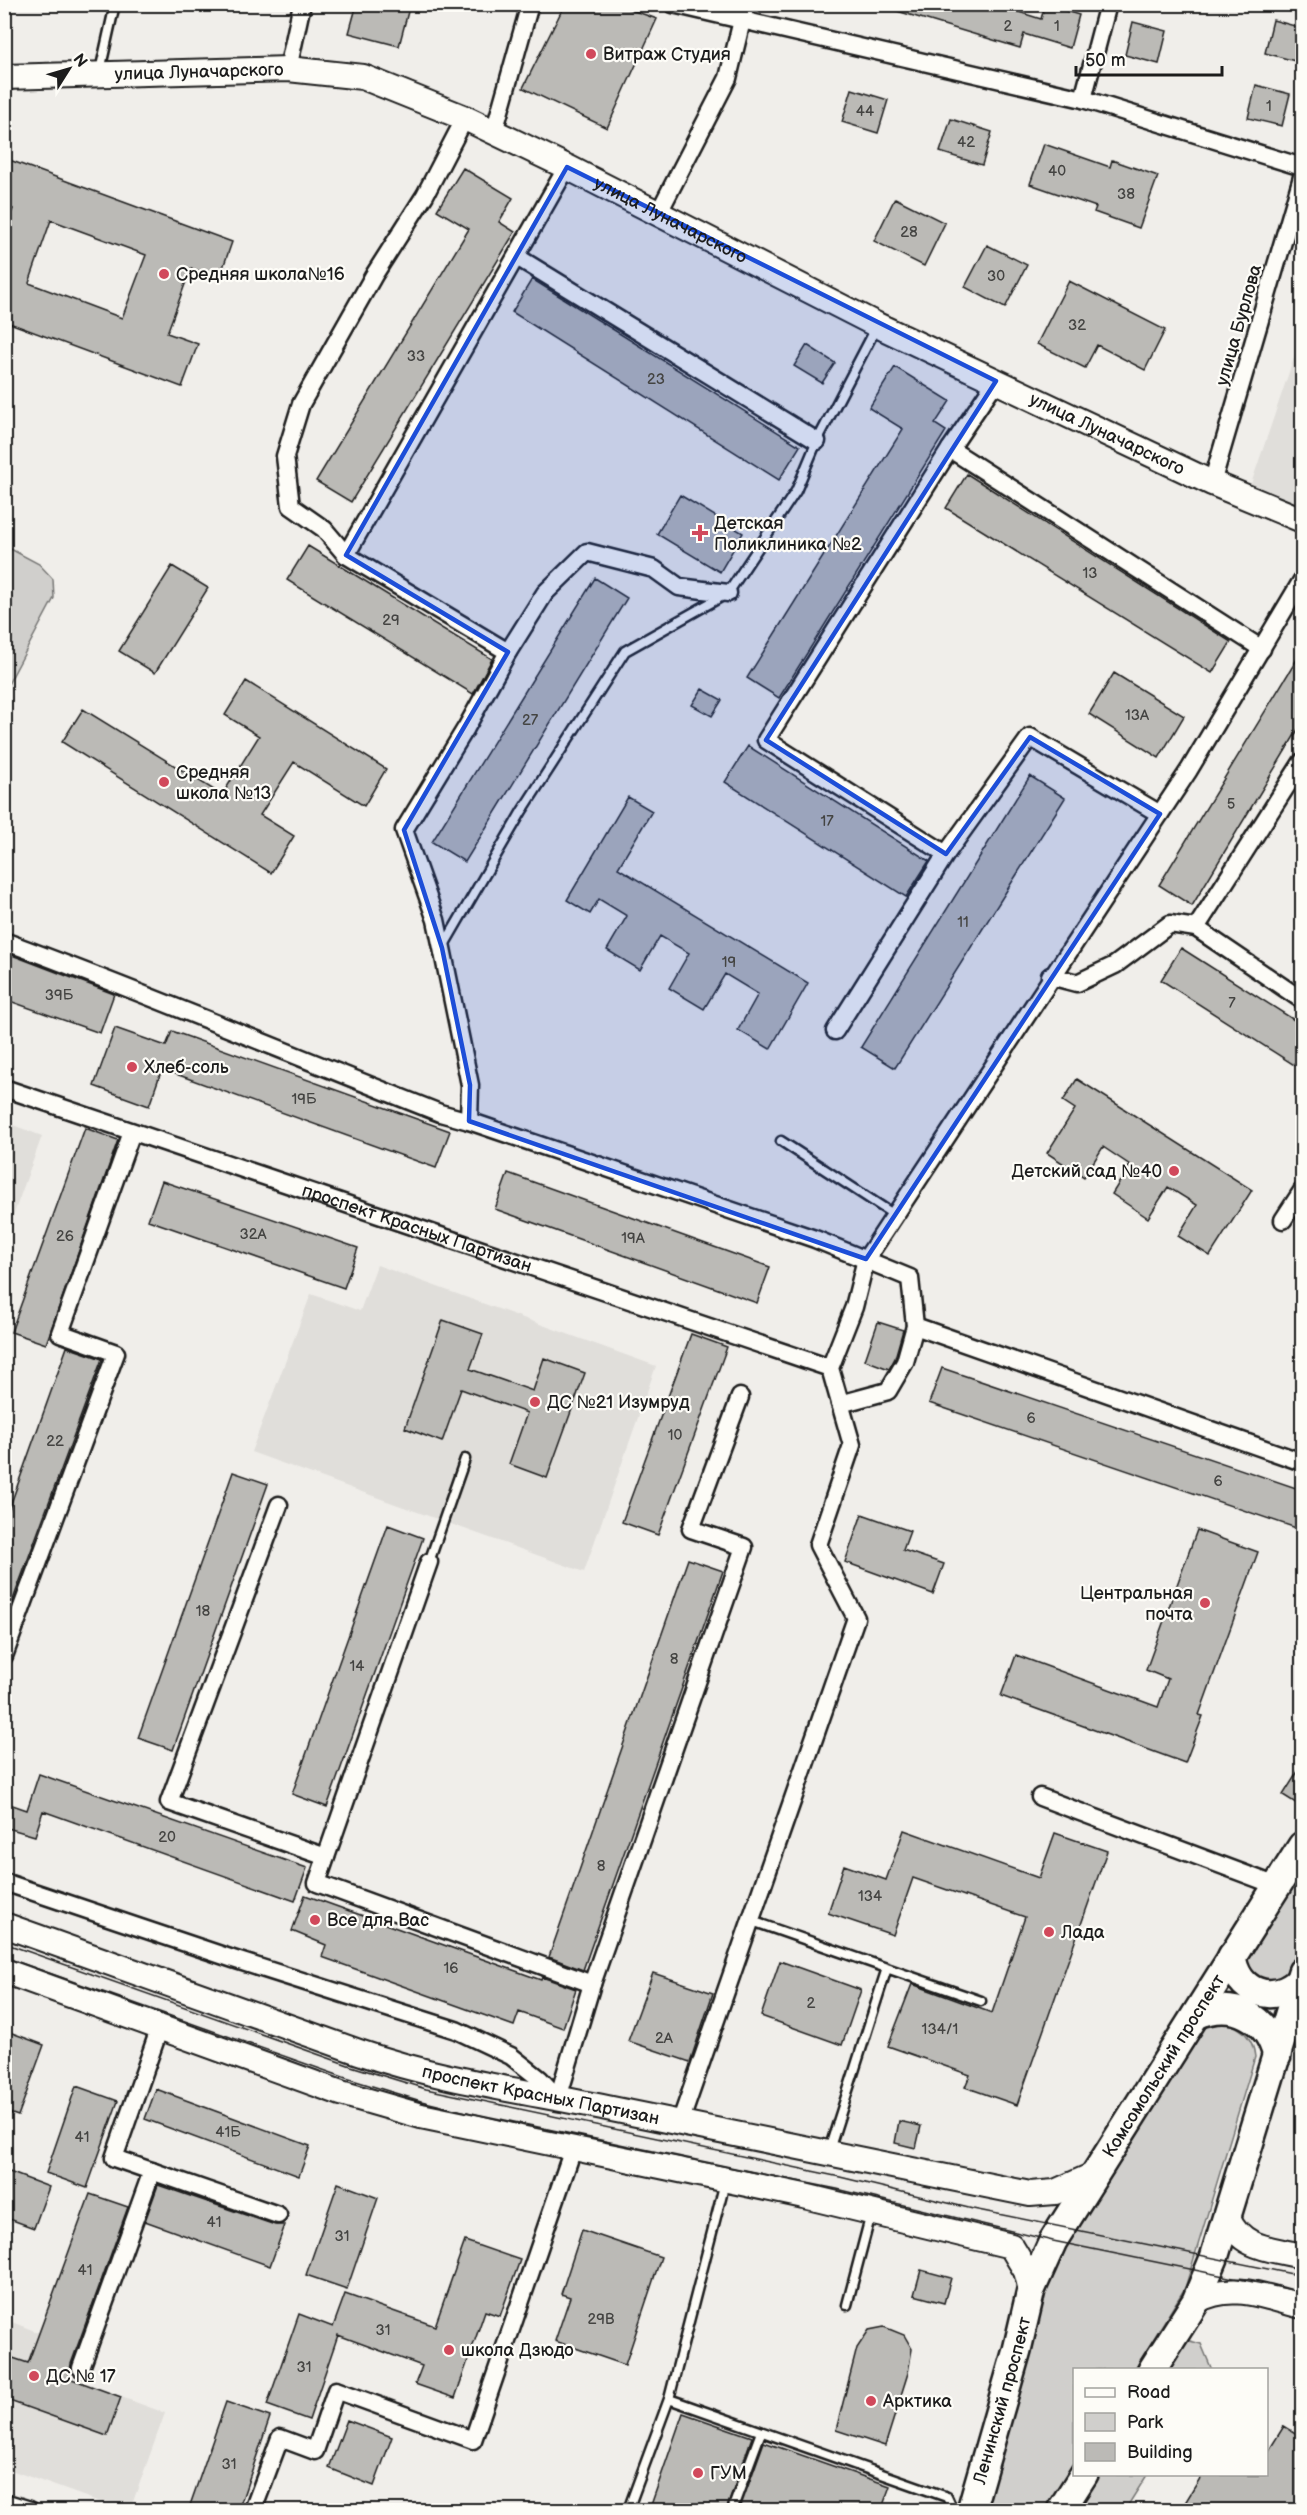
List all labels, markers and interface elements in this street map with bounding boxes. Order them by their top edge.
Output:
house number: 2 [1004,17,1013,36]
house number: 1 [1054,17,1060,36]
north arrow [39,39,99,99]
scale bar [1076,39,1222,77]
place label: Витраж Студия [603,44,731,65]
marker: Витраж Студия [584,47,598,61]
text: N [69,50,91,71]
text: 50 m [1085,50,1126,71]
street label: улица Луначарского [114,59,284,84]
house number: 1 [1266,97,1272,116]
house number: 44 [856,102,874,121]
house number: 42 [957,133,975,152]
house number: 40 [1048,162,1066,181]
street label: улица Луначарского [591,172,751,268]
house number: 38 [1117,185,1135,204]
house number: 28 [900,223,918,242]
street label: улица Бурлова [1212,262,1266,388]
place label: Средняя школа№16 [176,264,345,285]
marker: Средняя школа№16 [157,267,171,281]
house number: 30 [987,267,1005,286]
house number: 32 [1068,316,1086,335]
house number: 33 [407,347,425,366]
house number: 23 [647,370,665,389]
street label: улица Луначарского [1026,388,1188,479]
place label: Детская Поликлиника №2 [714,513,862,555]
marker: Детская Поликлиника №2 [691,524,709,542]
house number: 13 [1082,564,1098,583]
house number: 29 [382,611,400,630]
house number: 13А [1125,706,1150,725]
house number: 27 [522,711,539,730]
place label: Средняя школа №13 [176,762,271,804]
marker: Средняя школа №13 [157,775,171,789]
house number: 5 [1227,795,1235,814]
house number: 17 [820,812,834,831]
house number: 11 [957,913,969,932]
house number: 19 [722,953,736,972]
house number: 39Б [45,986,74,1005]
house number: 7 [1228,994,1236,1013]
place label: Хлеб-соль [144,1057,229,1078]
marker: Хлеб-соль [125,1060,139,1074]
house number: 19Б [292,1090,317,1109]
place label: Детский сад №40 [1011,1161,1162,1182]
marker: Детский сад №40 [1167,1164,1181,1178]
street label: проспект Красных Партизан [299,1179,535,1277]
house number: 32А [239,1225,267,1244]
house number: 26 [56,1227,74,1246]
house number: 19А [621,1229,646,1248]
place label: ДС №21 Изумруд [547,1392,690,1413]
marker: ДС №21 Изумруд [528,1395,542,1409]
house number: 6 [1026,1409,1036,1428]
house number: 10 [668,1426,682,1445]
house number: 22 [46,1432,64,1451]
house number: 6 [1213,1472,1223,1491]
place label: Центральная почта [1080,1583,1193,1625]
marker: Центральная почта [1198,1596,1212,1610]
house number: 18 [196,1602,211,1621]
house number: 8 [670,1650,679,1669]
house number: 14 [350,1657,364,1676]
house number: 20 [158,1828,176,1847]
house number: 8 [597,1857,606,1876]
house number: 134 [858,1887,882,1906]
place label: Все для Вас [327,1910,429,1931]
marker: Все для Вас [308,1913,322,1927]
place label: Лада [1060,1922,1105,1943]
marker: Лада [1042,1925,1056,1939]
house number: 16 [444,1959,458,1978]
street label: Комсомольский проспект [1098,1970,1229,2161]
house number: 2 [807,1994,816,2013]
house number: 134/1 [922,2020,958,2039]
house number: 2А [655,2029,674,2048]
street label: проспект Красных Партизан [420,2061,661,2129]
house number: 41Б [215,2123,241,2142]
house number: 41 [75,2128,89,2147]
house number: 41 [207,2213,221,2232]
house number: 31 [334,2227,350,2246]
house number: 41 [78,2261,92,2280]
house number: 29В [587,2310,615,2329]
street label: Ленинский проспект [968,2314,1035,2487]
house number: 31 [375,2321,391,2340]
place label: школа Дзюдо [461,2340,574,2361]
marker: школа Дзюдо [442,2343,456,2357]
house number: 31 [296,2358,312,2377]
place label: ДС № 17 [46,2366,116,2387]
legend [1073,2368,1268,2476]
marker: ДС № 17 [27,2369,41,2383]
text: Road [1127,2382,1171,2403]
place label: Арктика [882,2391,952,2412]
marker: Арктика [864,2394,878,2408]
text: Park [1127,2412,1163,2433]
text: Building [1127,2442,1193,2463]
house number: 31 [221,2455,237,2474]
place label: ГУМ [710,2463,747,2484]
marker: ГУМ [691,2466,705,2480]

